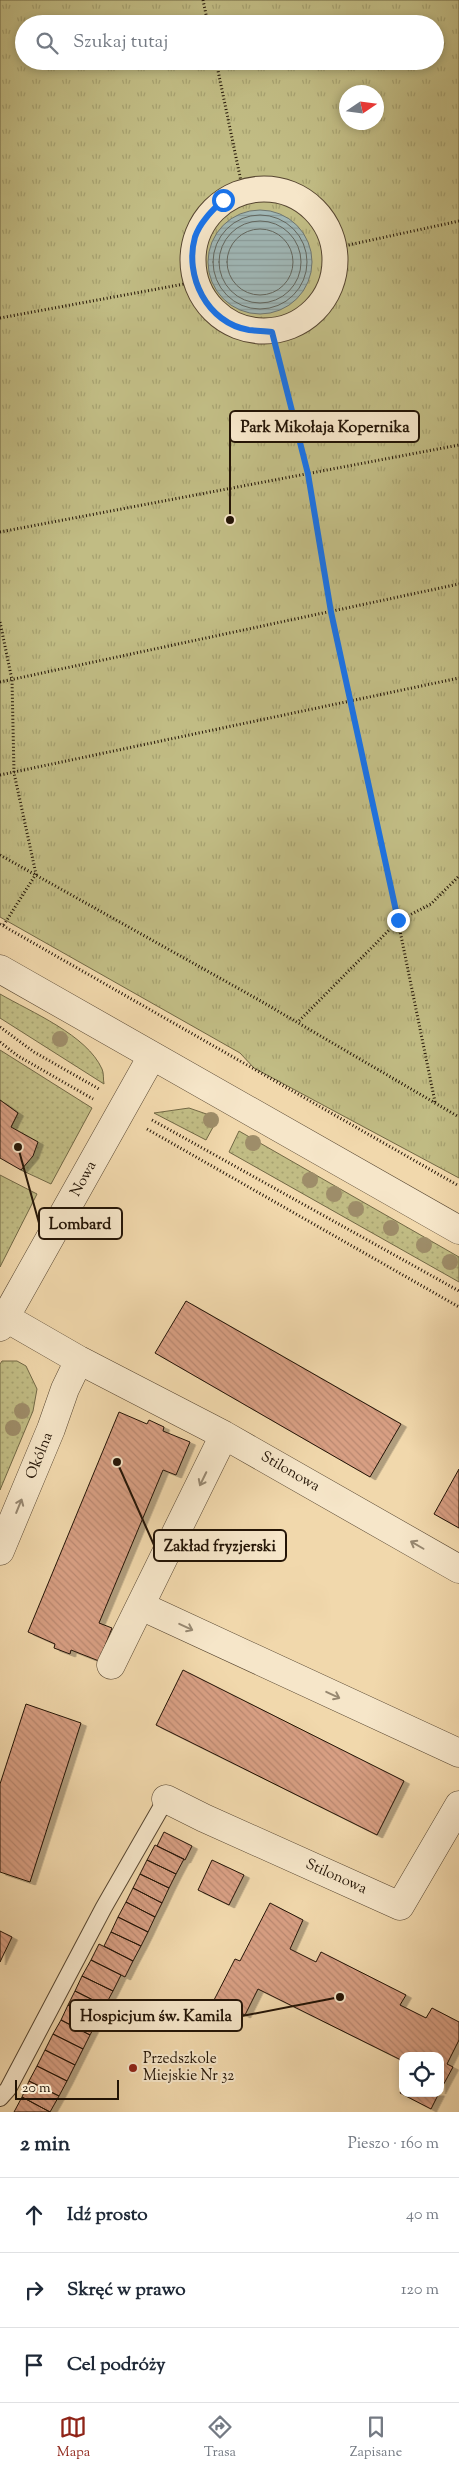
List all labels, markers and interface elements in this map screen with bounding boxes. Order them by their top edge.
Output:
search box [15,15,444,70]
icon: search [33,29,61,57]
text: Szukaj tutaj [73,29,168,56]
north arrow [339,85,384,130]
route start [212,189,235,212]
callout: Park Mikołaja Kopernika [230,411,419,442]
text: Park Mikołaja Kopernika [240,417,410,440]
route end [387,909,410,932]
street label: Nowa [66,1157,102,1201]
callout: Lombard [39,1208,122,1239]
text: Lombard [49,1214,112,1237]
street label: Okólna [21,1429,59,1483]
street label: Stilonowa [257,1447,324,1497]
one-way arrow [198,1471,207,1486]
one-way arrow [16,1499,25,1514]
callout: Zakład fryzjerski [154,1530,286,1561]
text: Zakład fryzjerski [164,1536,277,1559]
one-way arrow [409,1540,424,1550]
one-way arrow [178,1622,193,1632]
one-way arrow [325,1690,340,1700]
street label: Stilonowa [302,1854,370,1900]
callout: Hospicjum św. Kamila [70,2000,242,2031]
text: Hospicjum św. Kamila [80,2006,233,2029]
place label: Przedszkole Miejskie Nr 32 [143,2049,234,2087]
map controls [399,2052,444,2097]
button: locate [399,2052,444,2097]
marker: Przedszkole Miejskie Nr 32 [127,2062,139,2074]
scale bar [15,2077,119,2100]
text: 20 m [22,2079,51,2099]
text: 2 min [20,2130,70,2160]
text: Pieszo · 160 m [348,2133,439,2156]
icon: ahead [20,2201,48,2229]
text: Idź prosto [67,2202,148,2229]
text: 40 m [406,2204,439,2227]
icon: right [20,2276,48,2304]
text: Skręć w prawo [67,2277,186,2304]
text: 120 m [401,2279,439,2302]
icon: arrive [20,2351,48,2379]
text: Cel podróży [67,2352,166,2379]
tab: Mapa [57,2413,90,2463]
tab: Trasa [204,2413,236,2463]
tab: Zapisane [350,2413,402,2463]

